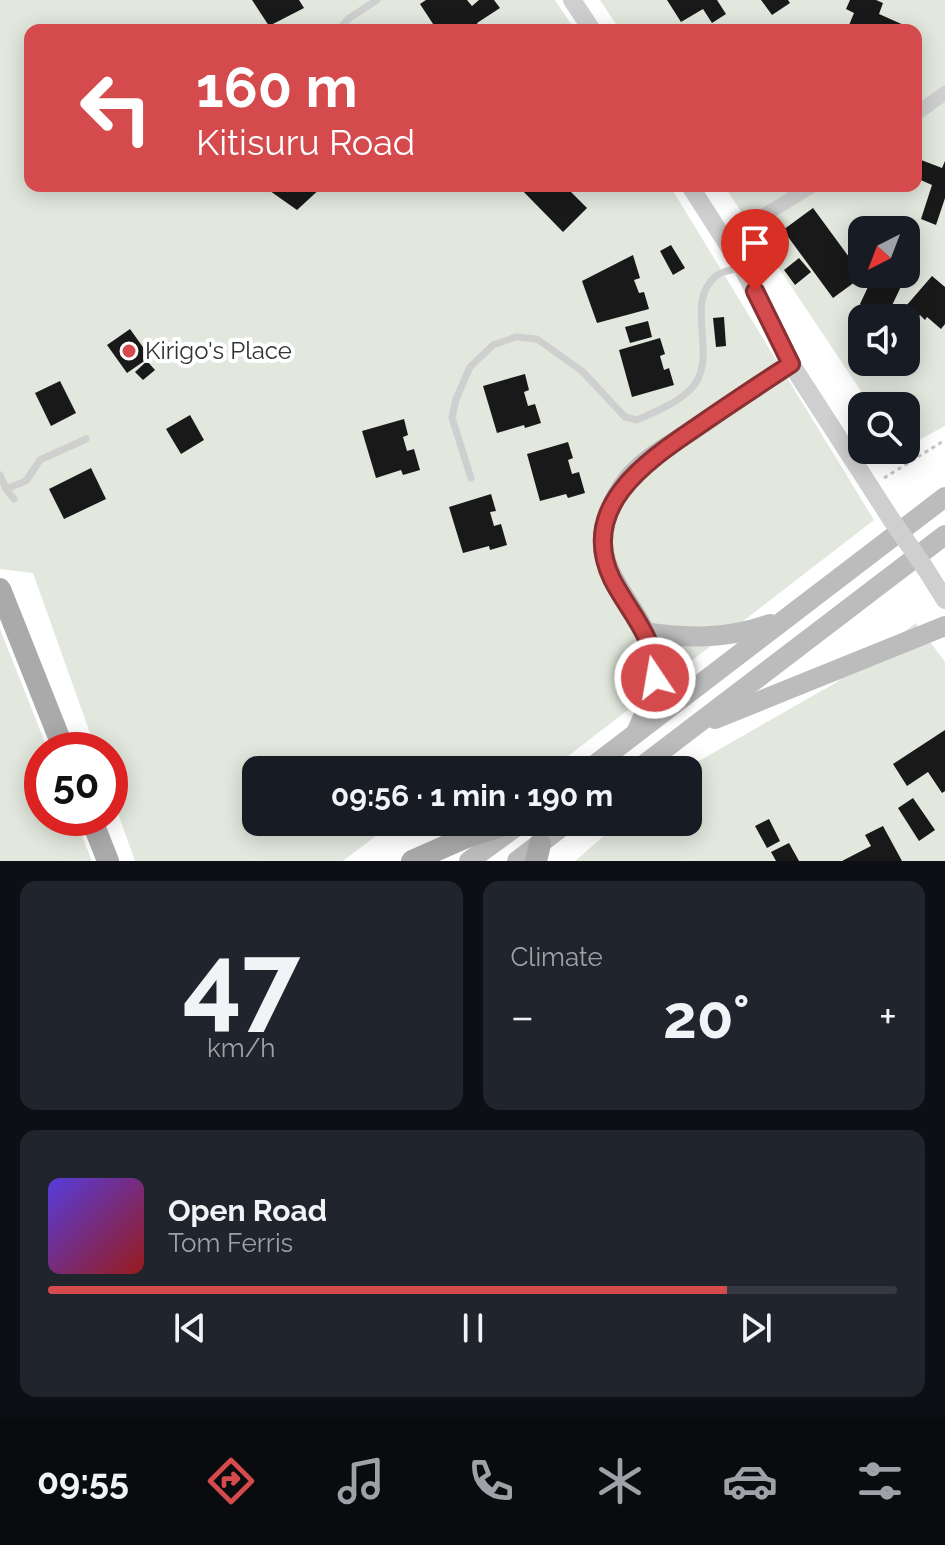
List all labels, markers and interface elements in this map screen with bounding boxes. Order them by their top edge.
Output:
text: 160 m [196,54,358,120]
icon: left [64,56,168,160]
text: Kitisuru Road [196,121,415,163]
pin [721,209,789,291]
north arrow [848,216,920,288]
map controls [848,216,920,464]
icon: arrive [733,221,777,265]
button: sound [848,304,920,376]
place label: Kirigo's Place [145,336,292,365]
marker: Kirigo's Place [120,342,138,360]
button: search [848,392,920,464]
position arrow [613,636,697,720]
speed limit sign: 50 [24,732,128,836]
text: 09:56 · 1 min · 190 m [331,778,613,813]
text: 47 [182,920,300,1042]
text: Climate [511,942,603,972]
text: 20° [663,982,750,1052]
text: − [511,991,534,1042]
text: + [879,991,897,1042]
text: km/h [207,1033,276,1063]
text: Open Road [168,1193,327,1228]
text: Tom Ferris [168,1228,293,1258]
icon: previous [168,1306,212,1350]
icon: pause [451,1306,495,1350]
icon: next [734,1306,778,1350]
icon: directions [203,1453,259,1509]
icon: music [333,1453,389,1509]
icon: phone [463,1453,519,1509]
icon: climate [592,1453,648,1509]
icon: car [722,1453,778,1509]
icon: filters [852,1453,908,1509]
text: 09:55 [37,1460,129,1502]

